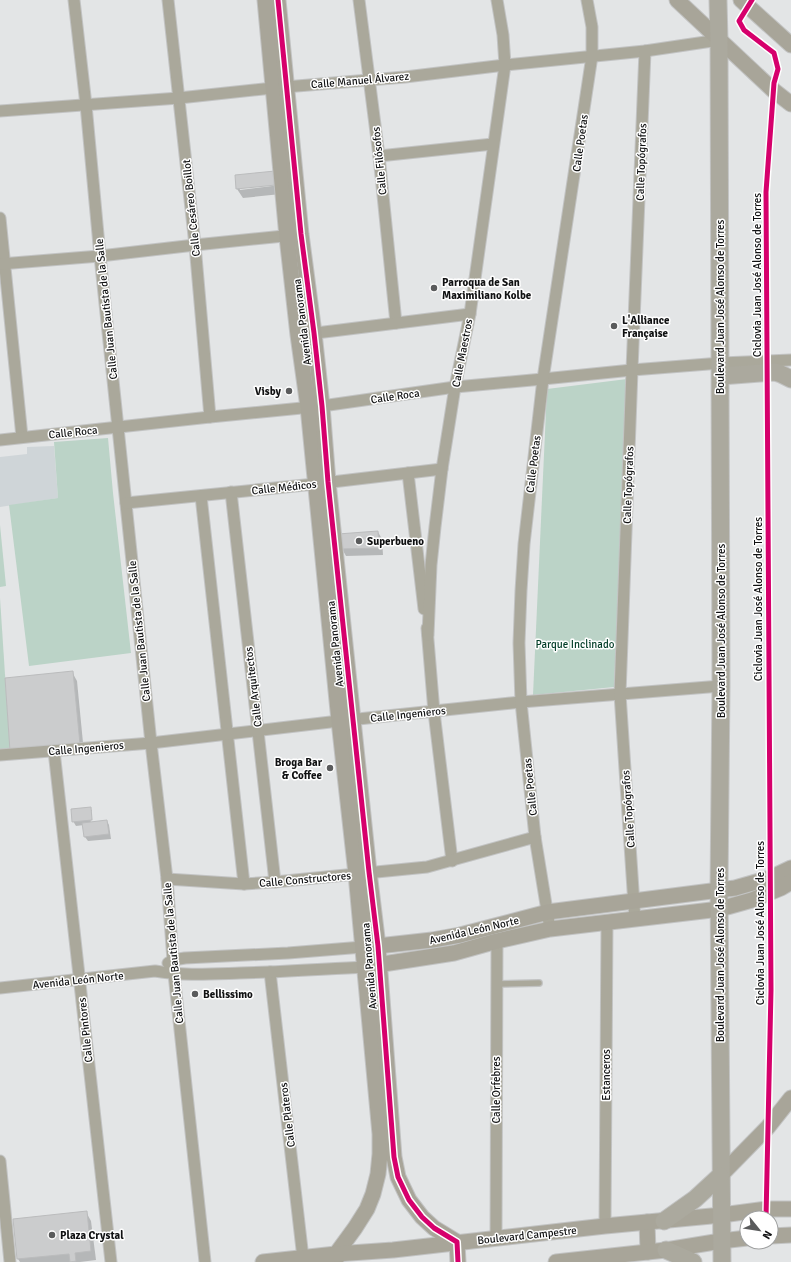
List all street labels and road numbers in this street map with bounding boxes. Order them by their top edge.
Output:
street label: Calle Manuel Álvarez [310,69,410,91]
street label: Calle Poetas [570,113,591,173]
street label: Calle Topógrafos [634,123,649,201]
street label: Calle Filósofos [369,126,390,196]
street label: Calle Cesáreo Boillot [180,159,203,257]
street label: Ciclovia Juan José Alonso de Torres [751,193,764,357]
street label: Boulevard Juan José Alonso de Torres [714,220,727,394]
street label: Calle Juan Bautista de la Salle [93,238,120,380]
street label: Avenida Panorama [291,278,314,366]
street label: Calle Maestros [450,318,476,388]
street label: Calle Roca [370,387,421,406]
street label: Calle Roca [48,423,99,442]
street label: Calle Poetas [524,434,543,493]
street label: Calle Topógrafos [621,446,636,524]
street label: Calle Médicos [251,478,317,497]
street label: Ciclovia Juan José Alonso de Torres [752,517,765,681]
street label: Boulevard Juan José Alonso de Torres [715,544,728,718]
street label: Calle Juan Bautista de la Salle [126,560,153,702]
street label: Avenida Panorama [324,600,347,688]
street label: Calle Arquitectos [242,646,265,728]
street label: Calle Ingenieros [370,704,447,725]
street label: Calle Ingenieros [48,739,125,758]
street label: Calle Poetas [521,757,540,816]
street label: Calle Topógrafos [619,770,638,848]
street label: Ciclovia Juan José Alonso de Torres [754,841,767,1005]
street label: Boulevard Juan José Alonso de Torres [714,868,727,1042]
street label: Calle Constructores [259,869,352,890]
street label: Calle Juan Bautista de la Salle [161,882,186,1024]
street label: Avenida León Norte [428,914,520,947]
street label: Avenida Panorama [359,922,380,1010]
street label: Avenida León Norte [32,969,124,992]
street label: Calle Pintores [76,997,95,1063]
street label: Estanceros [600,1049,613,1101]
street label: Calle Orfebres [490,1056,503,1123]
street label: Calle Plateros [277,1082,298,1148]
street label: Boulevard Campestre [477,1224,577,1247]

